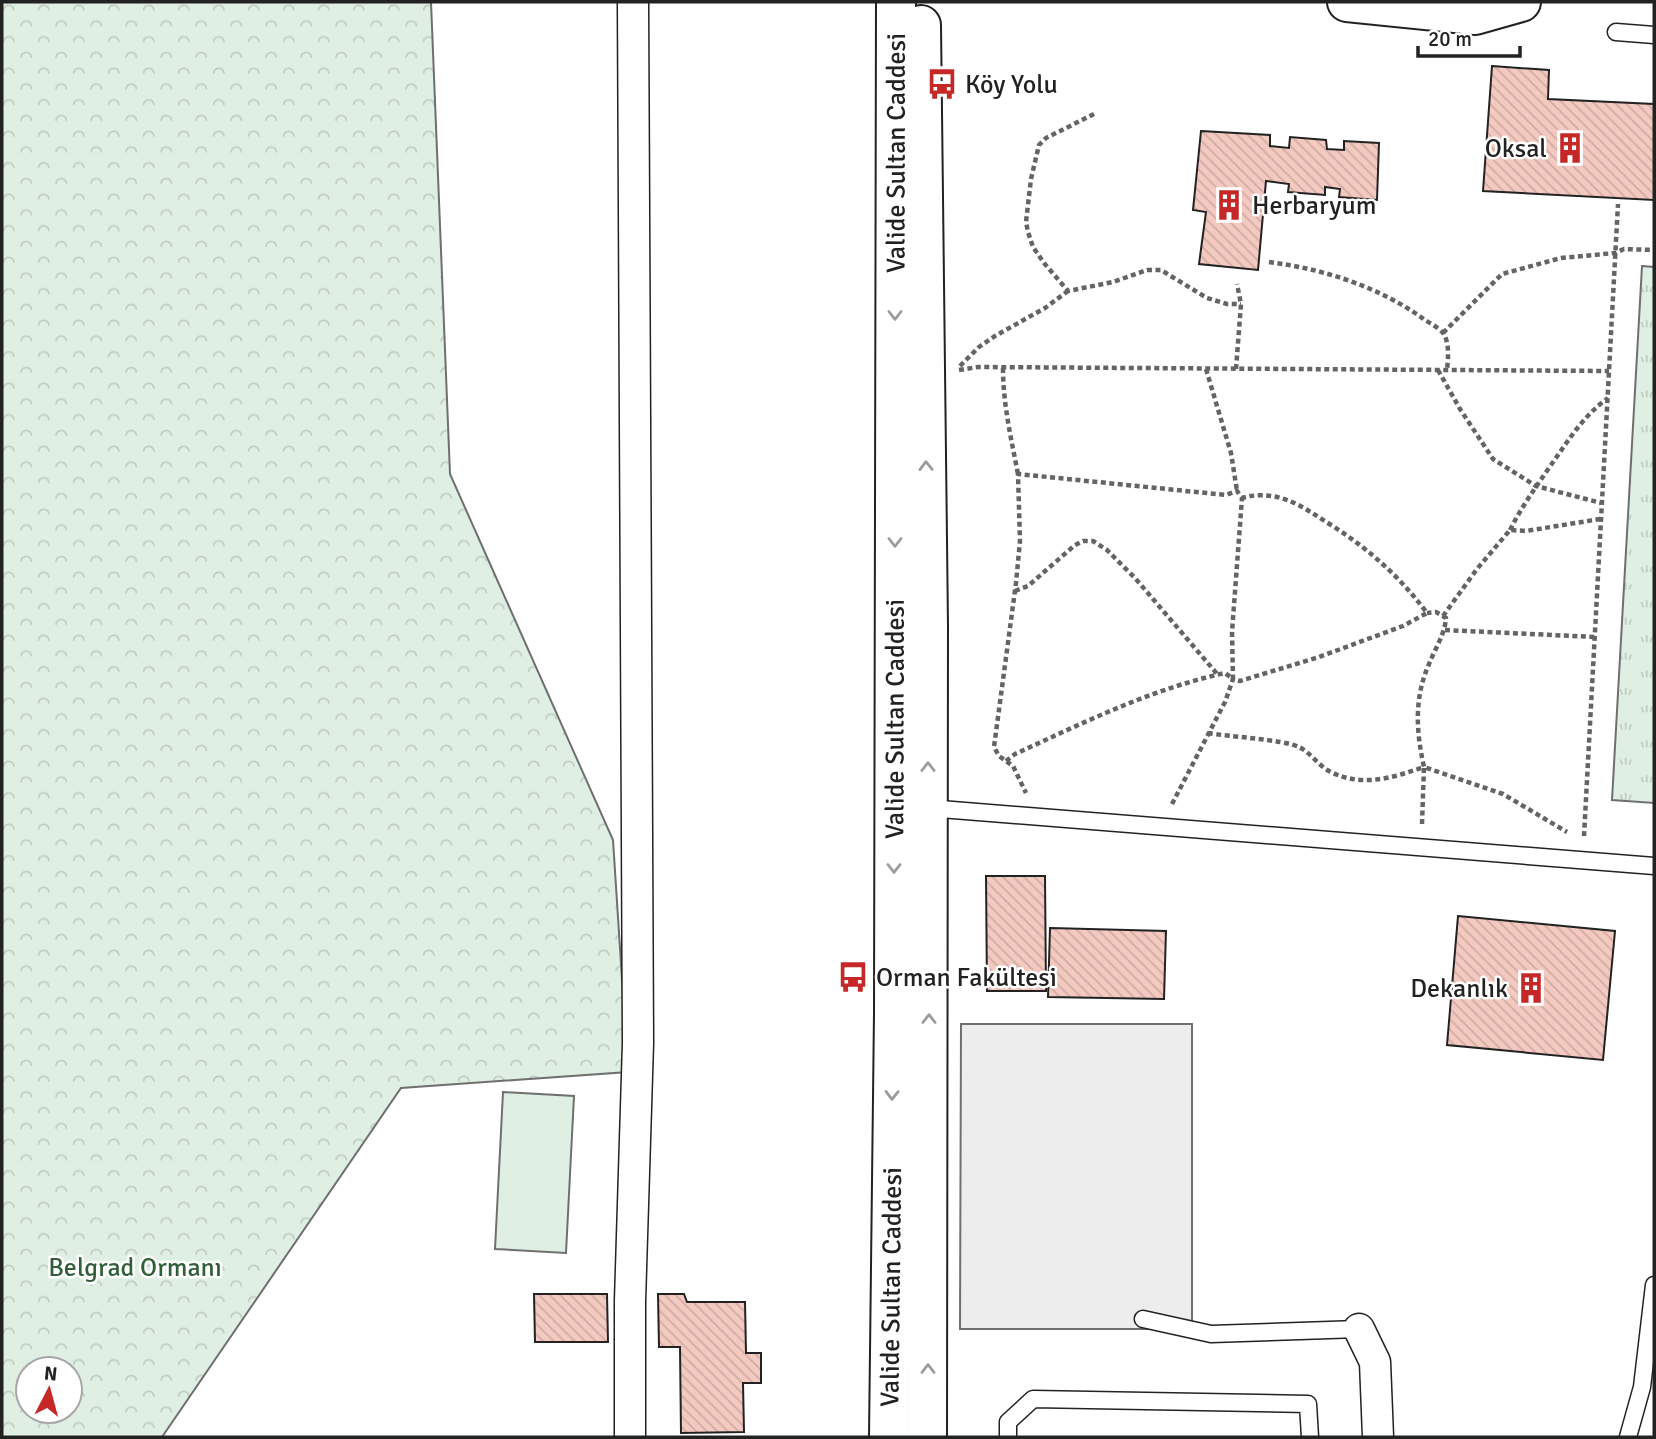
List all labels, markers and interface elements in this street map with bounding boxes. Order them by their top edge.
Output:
scale bar [1418,14,1520,58]
text: 20 m [1428,26,1472,52]
street label: Valide Sultan Caddesi [880,33,913,273]
bus stop icon: Köy Yolu [925,67,959,101]
place label: Köy Yolu [965,69,1058,101]
building icon: Oksal [1553,131,1587,165]
place label: Oksal [1485,133,1547,165]
building icon: Herbaryum [1212,188,1246,222]
place label: Herbaryum [1252,190,1376,222]
one-way arrow [887,310,903,321]
one-way arrow [918,460,934,471]
one-way arrow [887,538,903,548]
street label: Valide Sultan Caddesi [879,599,912,839]
one-way arrow [920,761,936,772]
one-way arrow [886,863,902,874]
bus stop icon: Orman Fakültesi [836,960,870,994]
place label: Orman Fakültesi [876,962,1057,994]
building icon: Dekanlık [1514,971,1548,1005]
place label: Dekanlık [1410,973,1508,1005]
one-way arrow [921,1013,937,1024]
one-way arrow [884,1091,900,1101]
street label: Valide Sultan Caddesi [874,1167,909,1407]
park label: Belgrad Ormanı [48,1252,222,1284]
north arrow [14,1355,84,1425]
text: N [43,1361,58,1387]
one-way arrow [920,1363,936,1374]

